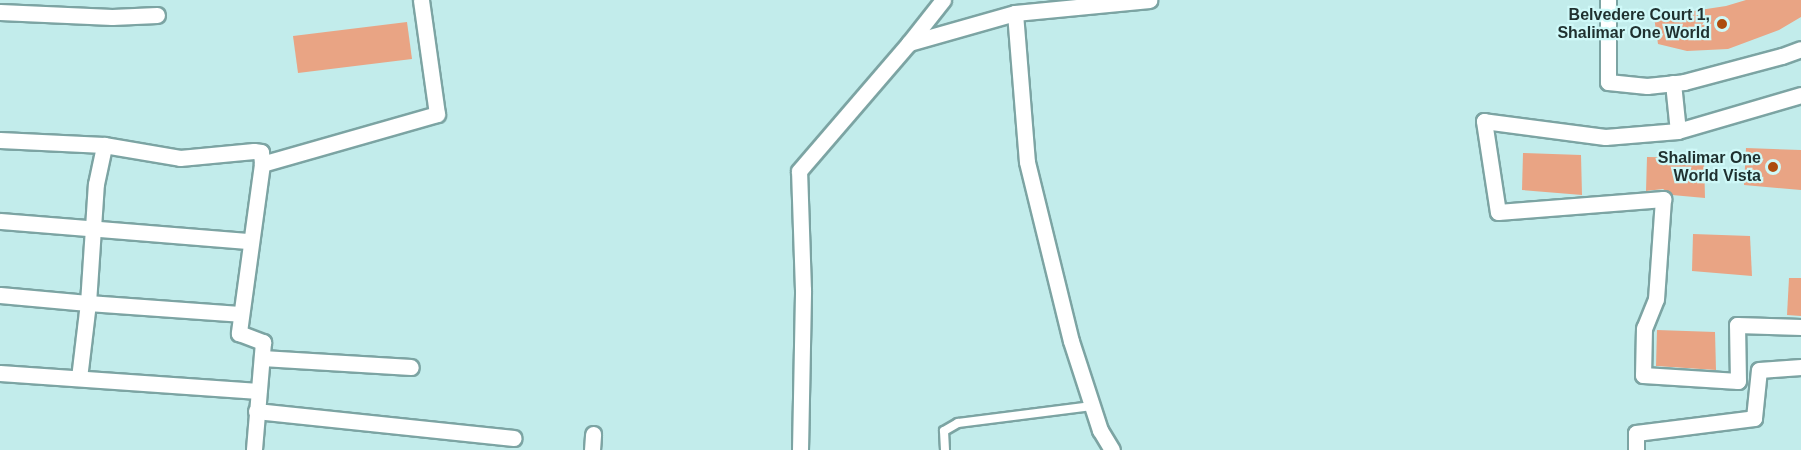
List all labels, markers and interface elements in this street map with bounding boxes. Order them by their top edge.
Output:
place label: Belvedere Court 1, Shalimar One World [1557,5,1710,43]
marker: Belvedere Court 1, Shalimar One World [1715,17,1729,31]
place label: Shalimar One World Vista [1658,148,1761,186]
marker: Shalimar One World Vista [1766,160,1780,174]

